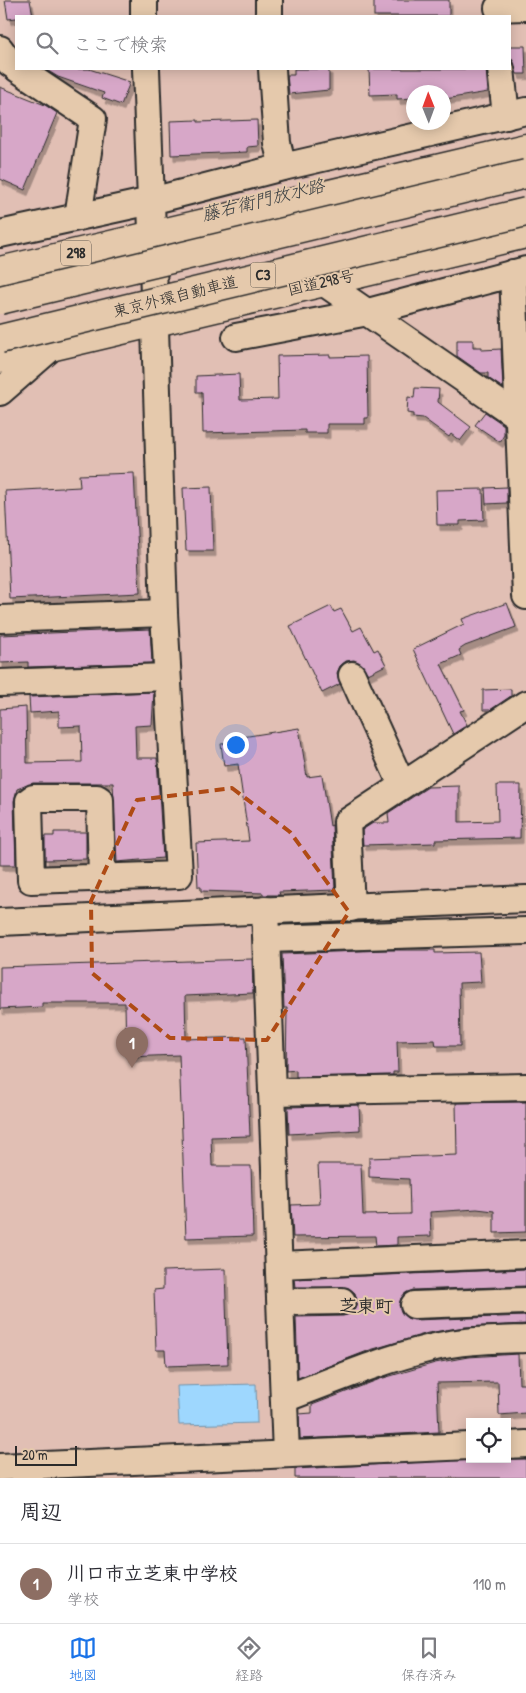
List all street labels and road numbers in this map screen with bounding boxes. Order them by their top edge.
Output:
road number: 298 [61,240,91,266]
road number: C3 [250,262,276,288]
street label: 国道298号 [285,264,357,300]
street label: 東京外環自動車道 [110,270,240,322]

